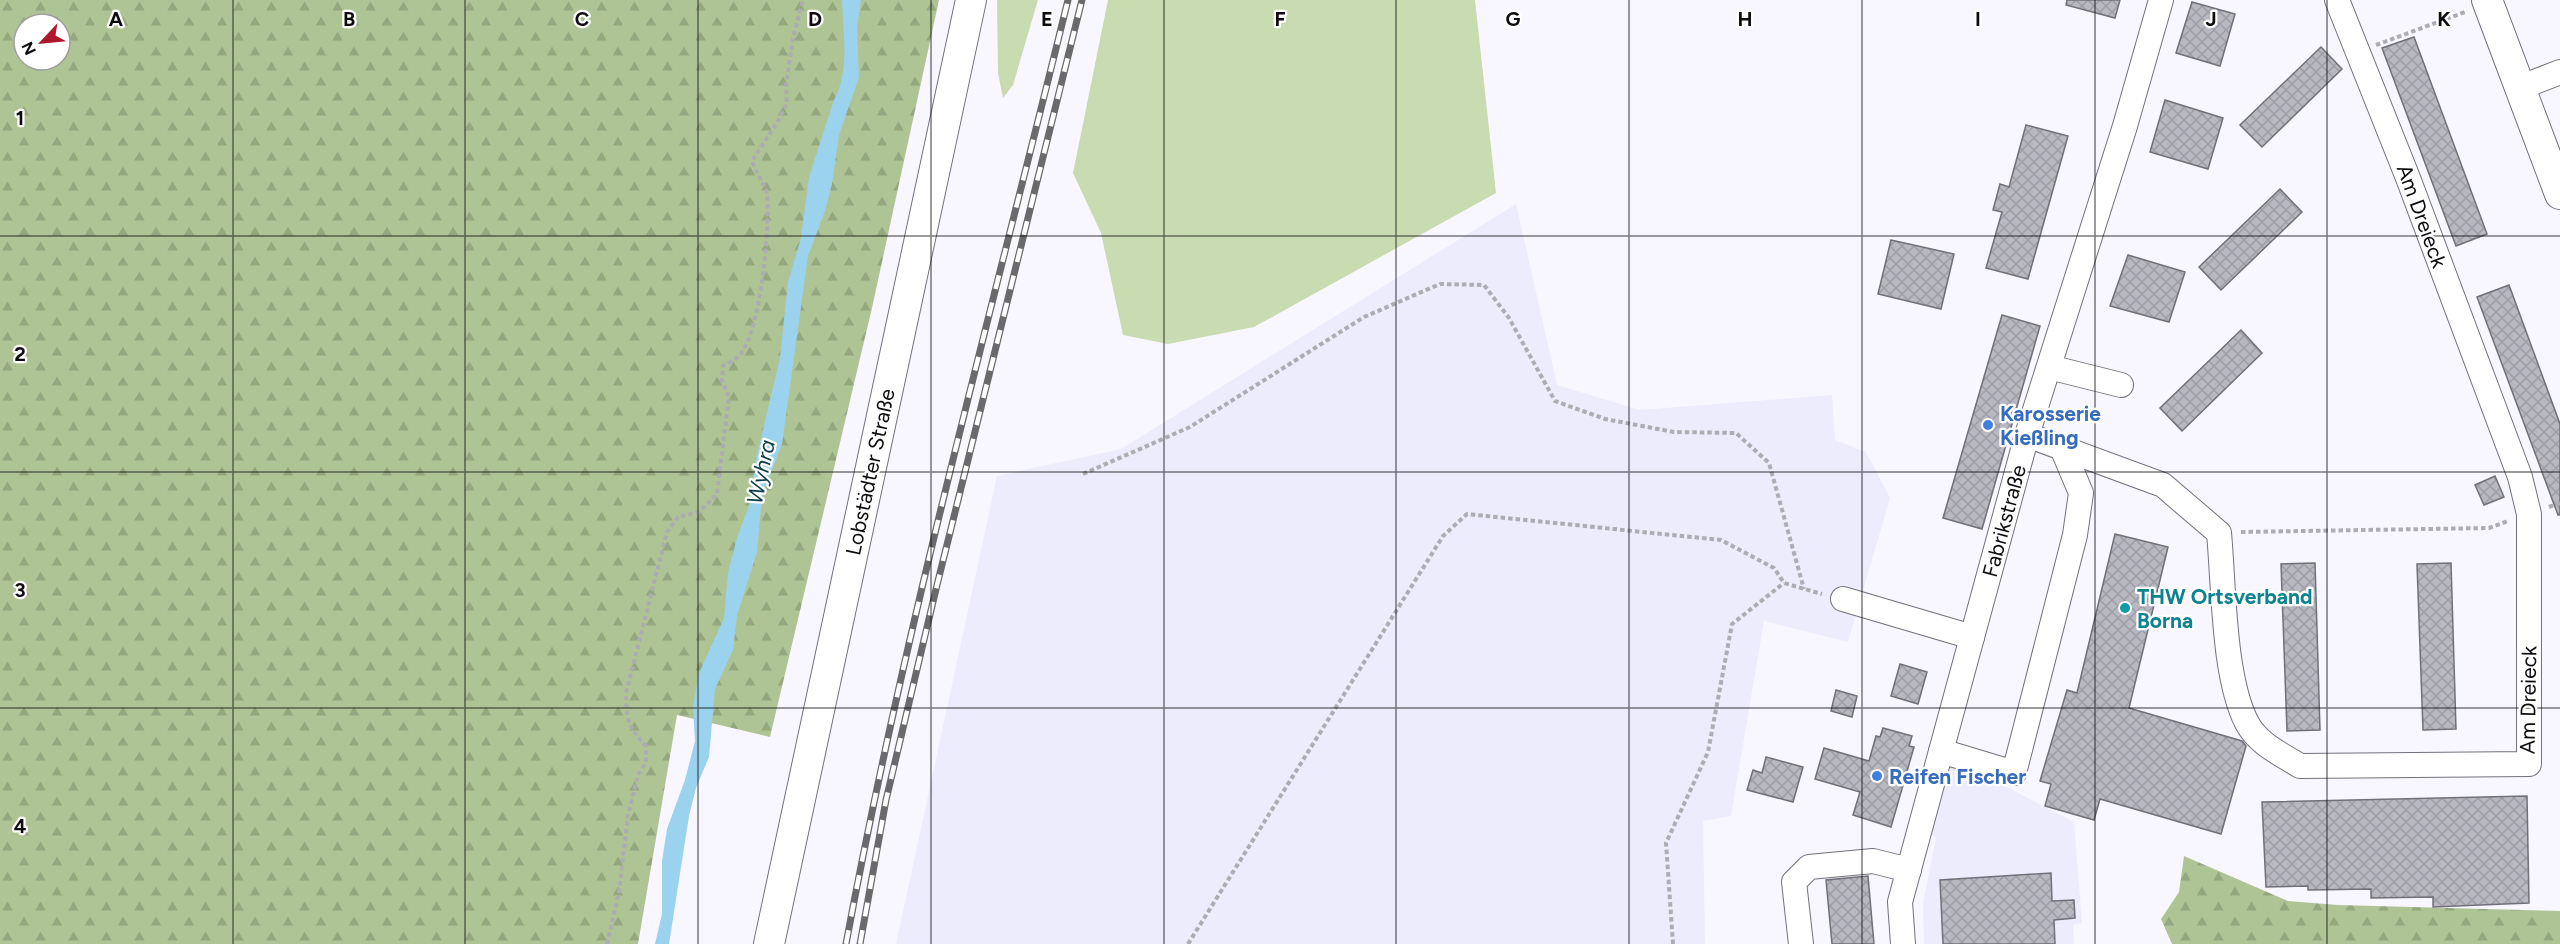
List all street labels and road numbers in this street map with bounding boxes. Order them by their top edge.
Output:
street label: Am Dreieck [2392,161,2453,272]
street label: Lobstädter Straße [840,386,900,558]
street label: Fabrikstraße [1977,462,2031,580]
street label: Am Dreieck [2515,645,2541,754]

